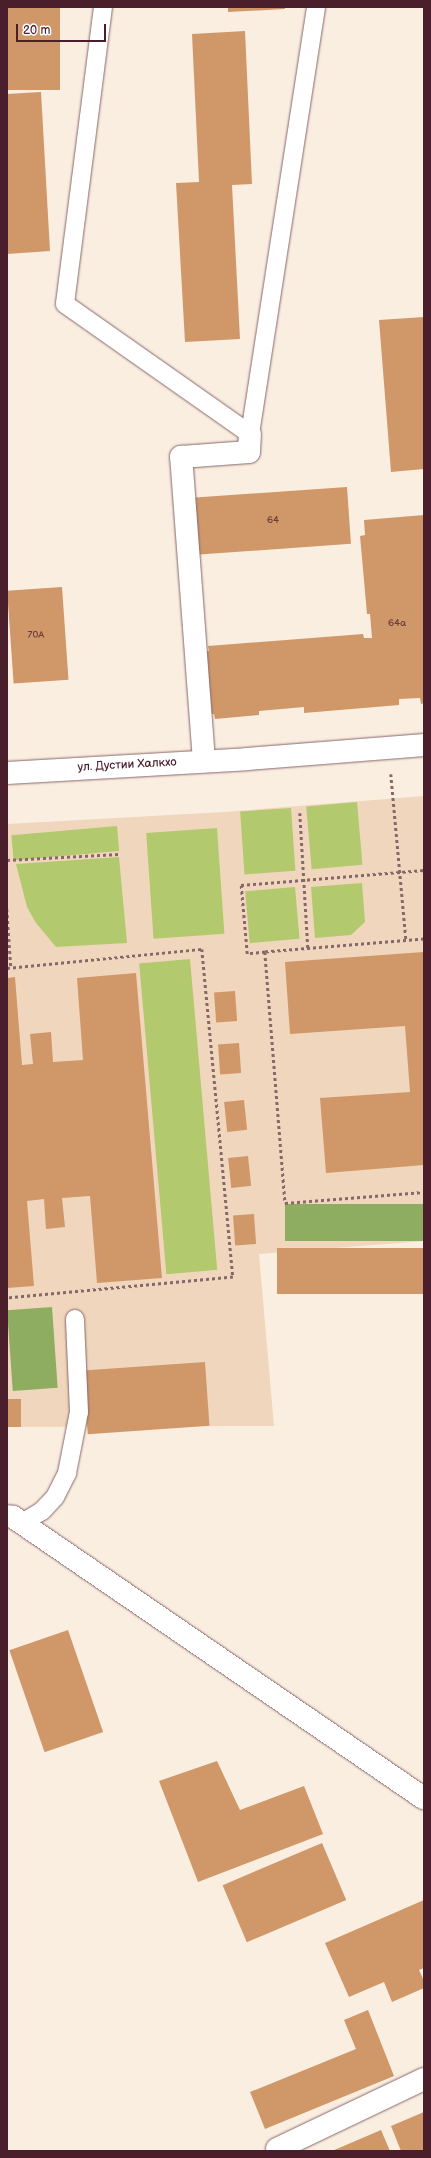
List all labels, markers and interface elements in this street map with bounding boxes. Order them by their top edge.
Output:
scale bar [18,16,108,42]
text: 20 m [23,23,50,38]
house number: 64 [267,515,279,527]
house number: 64а [388,618,406,630]
house number: 70А [28,630,44,642]
street label: ул. Дустии Халкхо [77,755,177,775]

